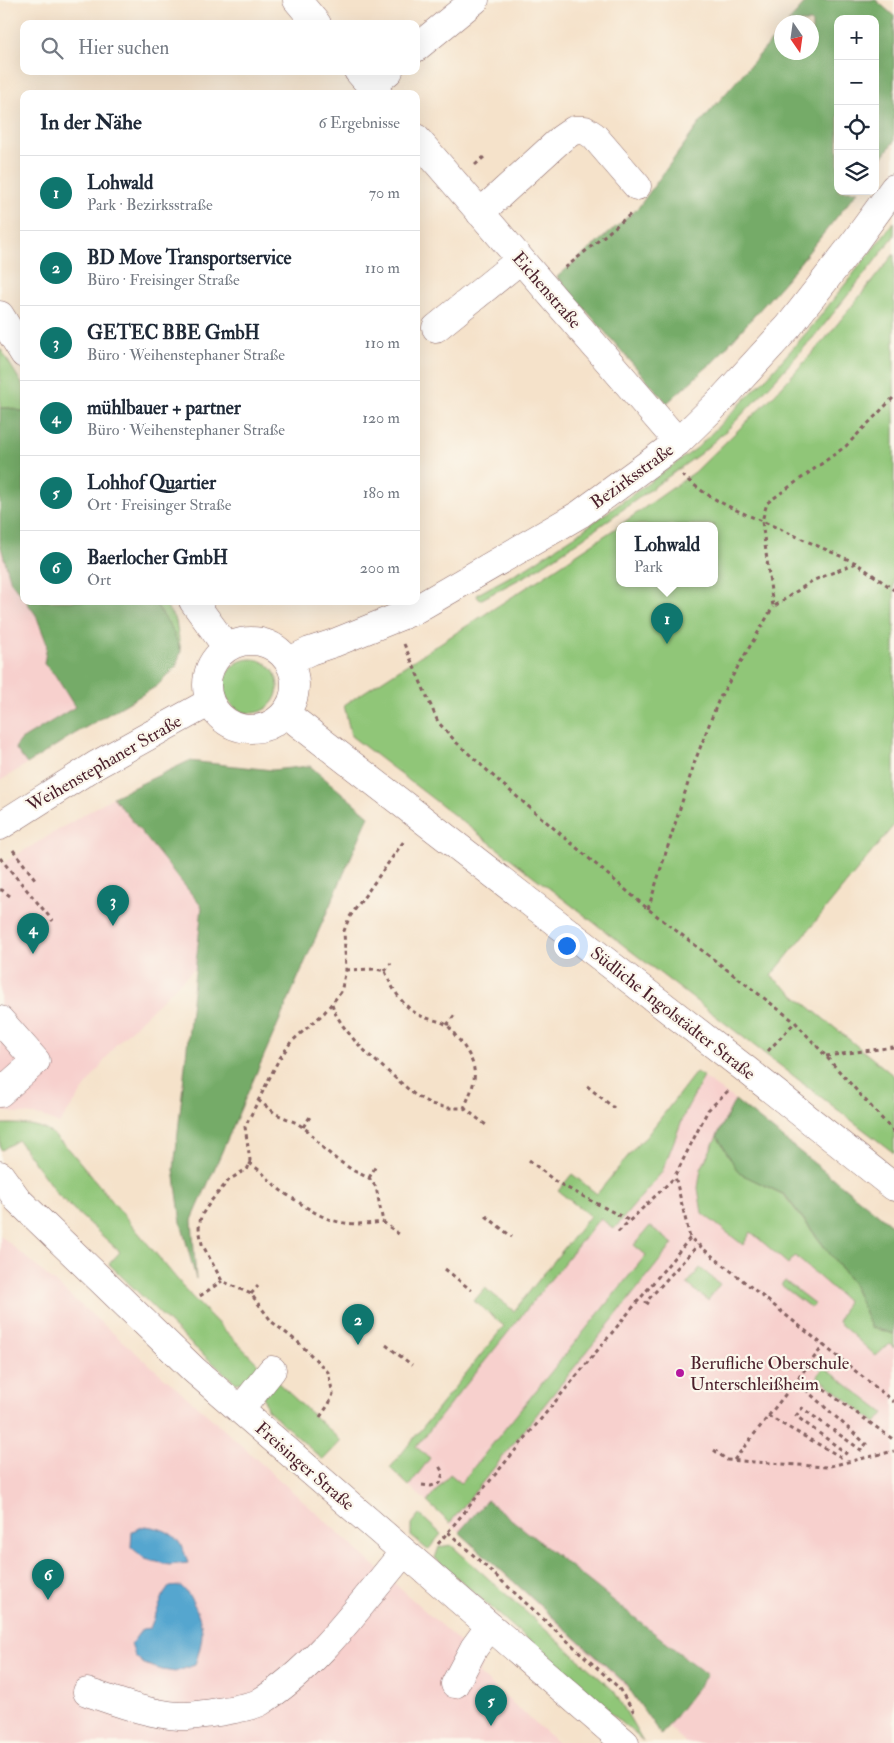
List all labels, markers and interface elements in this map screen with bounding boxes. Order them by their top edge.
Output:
north arrow [774,15,819,60]
map controls [834,15,879,195]
button: + [834,15,879,60]
search box [20,20,420,75]
icon: search [38,34,66,62]
text: Hier suchen [78,36,169,60]
button: − [834,60,879,105]
button: locate [834,105,879,150]
text: In der Nähe [40,109,142,136]
text: 6 Ergebnisse [319,113,400,133]
button: layers [834,150,879,195]
text: Lohwald [87,171,153,195]
text: 1 [53,183,59,203]
text: 70 m [369,183,400,203]
text: Park · Bezirksstraße [87,195,213,215]
text: BD Move Transportservice [87,246,292,270]
street label: Eichenstraße [507,247,587,334]
text: 2 [52,258,60,278]
text: 110 m [365,258,400,278]
text: Büro · Freisinger Straße [87,270,240,290]
text: GETEC BBE GmbH [87,321,260,345]
text: 3 [53,333,59,353]
text: 110 m [365,333,400,353]
text: Büro · Weihenstephaner Straße [87,345,285,365]
text: mühlbauer + partner [87,396,241,420]
text: 4 [52,408,60,428]
text: 120 m [362,408,400,428]
text: Büro · Weihenstephaner Straße [87,420,285,440]
street label: Bezirksstraße [586,438,679,514]
text: Lohhof Quartier [87,471,216,495]
text: 5 [52,483,60,503]
text: 180 m [363,483,400,503]
text: Ort · Freisinger Straße [87,495,231,515]
popup [616,522,718,587]
text: Lohwald [634,533,700,557]
text: Baerlocher GmbH [87,546,228,570]
text: Park [634,557,663,577]
text: 6 [52,558,60,578]
text: 200 m [360,558,400,578]
text: Ort [87,570,111,590]
pin: 1 [651,603,683,644]
street label: Weihenstephaner Straße [22,709,186,818]
pin: 3 [97,885,129,926]
pin: 4 [17,913,49,954]
your location [554,933,580,959]
street label: Südliche Ingolstädter Straße [586,942,760,1085]
pin: 2 [342,1304,374,1345]
place label: Berufliche Oberschule Unterschleißheim [690,1352,850,1396]
marker: Berufliche Oberschule Unterschleißheim [674,1367,686,1379]
street label: Freisinger Straße [250,1417,359,1516]
pin: 6 [32,1559,64,1600]
pin: 5 [475,1685,507,1726]

